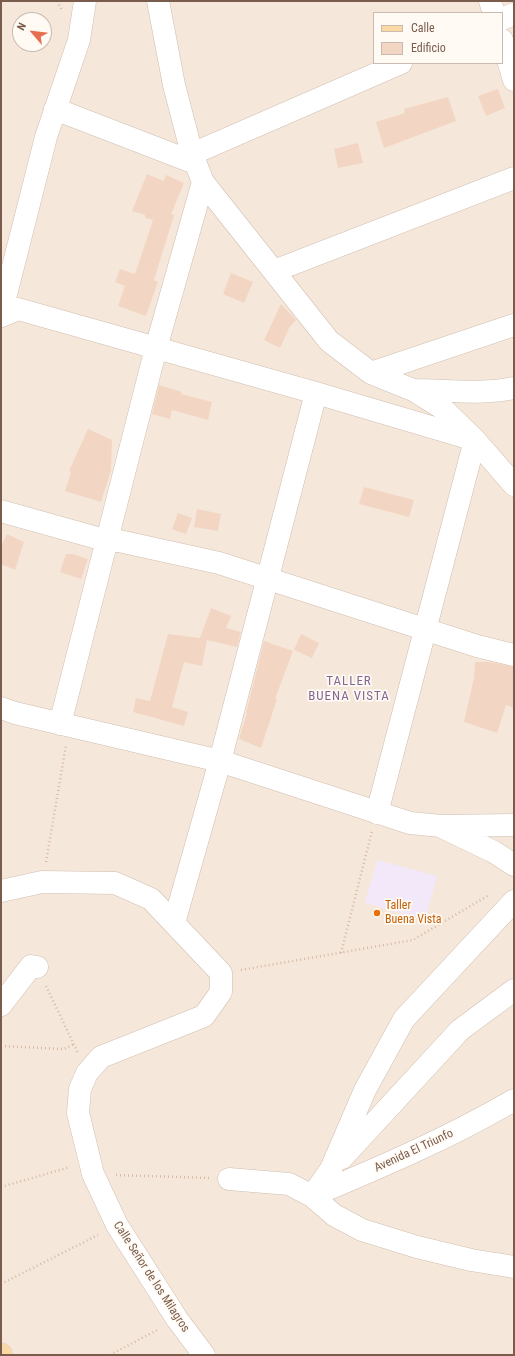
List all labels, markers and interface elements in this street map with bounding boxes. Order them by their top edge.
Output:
north arrow [12,12,52,52]
legend [373,12,503,64]
text: N [15,21,29,33]
text: Calle [411,21,435,35]
text: Edificio [411,41,446,55]
district label: TALLER BUENA VISTA [308,674,390,705]
place label: Taller Buena Vista [385,899,442,927]
marker: Taller Buena Vista [372,908,382,918]
street label: Avenida El Triunfo [372,1126,456,1176]
street label: Calle Señor de los Milagros [110,1219,192,1335]

